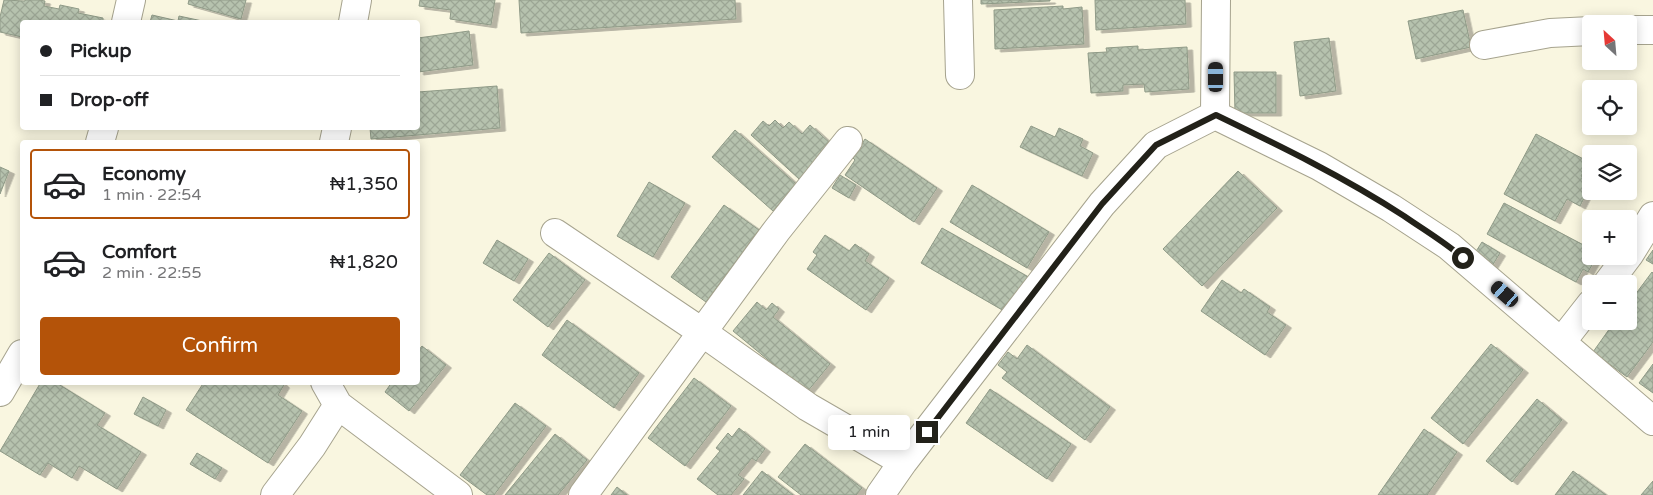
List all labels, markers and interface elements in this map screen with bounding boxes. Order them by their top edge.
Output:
north arrow [1582,15,1638,70]
map controls [1582,15,1637,330]
text: Pickup [70,40,131,62]
car [1208,62,1223,92]
button: locate [1582,80,1637,135]
text: Drop-off [70,89,149,111]
button: layers [1582,145,1637,200]
icon: car [42,162,87,207]
text: Economy [102,163,186,185]
text: ₦1,350 [329,173,398,195]
text: 1 min · 22:54 [102,185,201,205]
button: + [1582,210,1637,265]
icon: car [42,240,87,285]
text: Comfort [102,241,176,263]
route start [1452,247,1474,269]
text: ₦1,820 [329,251,398,273]
text: 2 min · 22:55 [102,263,201,283]
button: − [1582,275,1637,330]
car [1488,278,1521,310]
button: Confirm [40,317,400,375]
callout: 1 min [827,414,910,450]
route end [916,421,938,443]
text: 1 min [848,422,890,442]

